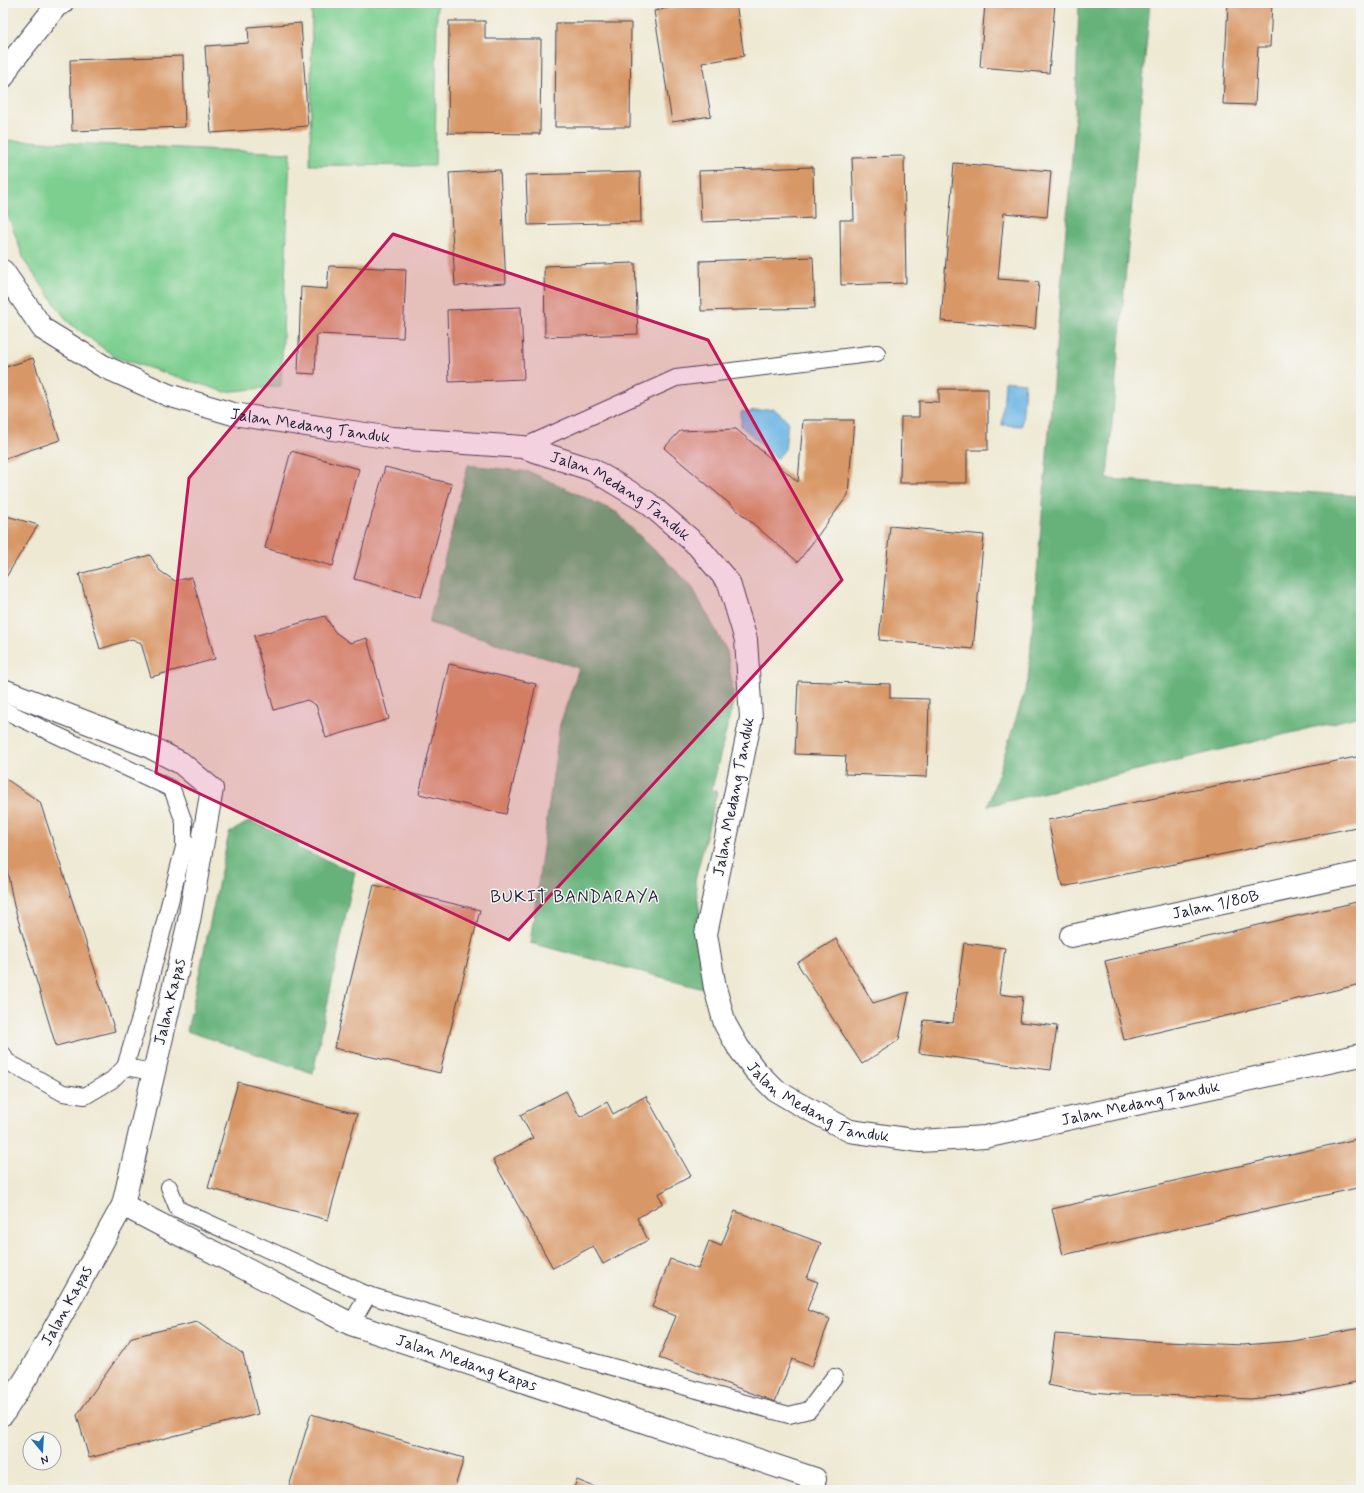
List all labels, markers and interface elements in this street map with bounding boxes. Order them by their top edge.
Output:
street label: Jalan Medang Tanduk [229,403,392,448]
street label: Jalan Medang Tanduk [548,446,695,545]
street label: Jalan Medang Tanduk [708,716,760,878]
street label: Jalan 1/80B [1170,885,1261,924]
district label: BUKIT BANDARAYA [490,886,660,908]
street label: Jalan Kapas [149,957,191,1047]
street label: Jalan Medang Tanduk [742,1057,891,1147]
street label: Jalan Medang Tanduk [1059,1076,1221,1131]
street label: Jalan Kapas [36,1262,98,1350]
street label: Jalan Medang Kapas [393,1329,540,1396]
north arrow [22,1431,62,1471]
text: N [39,1452,50,1467]

